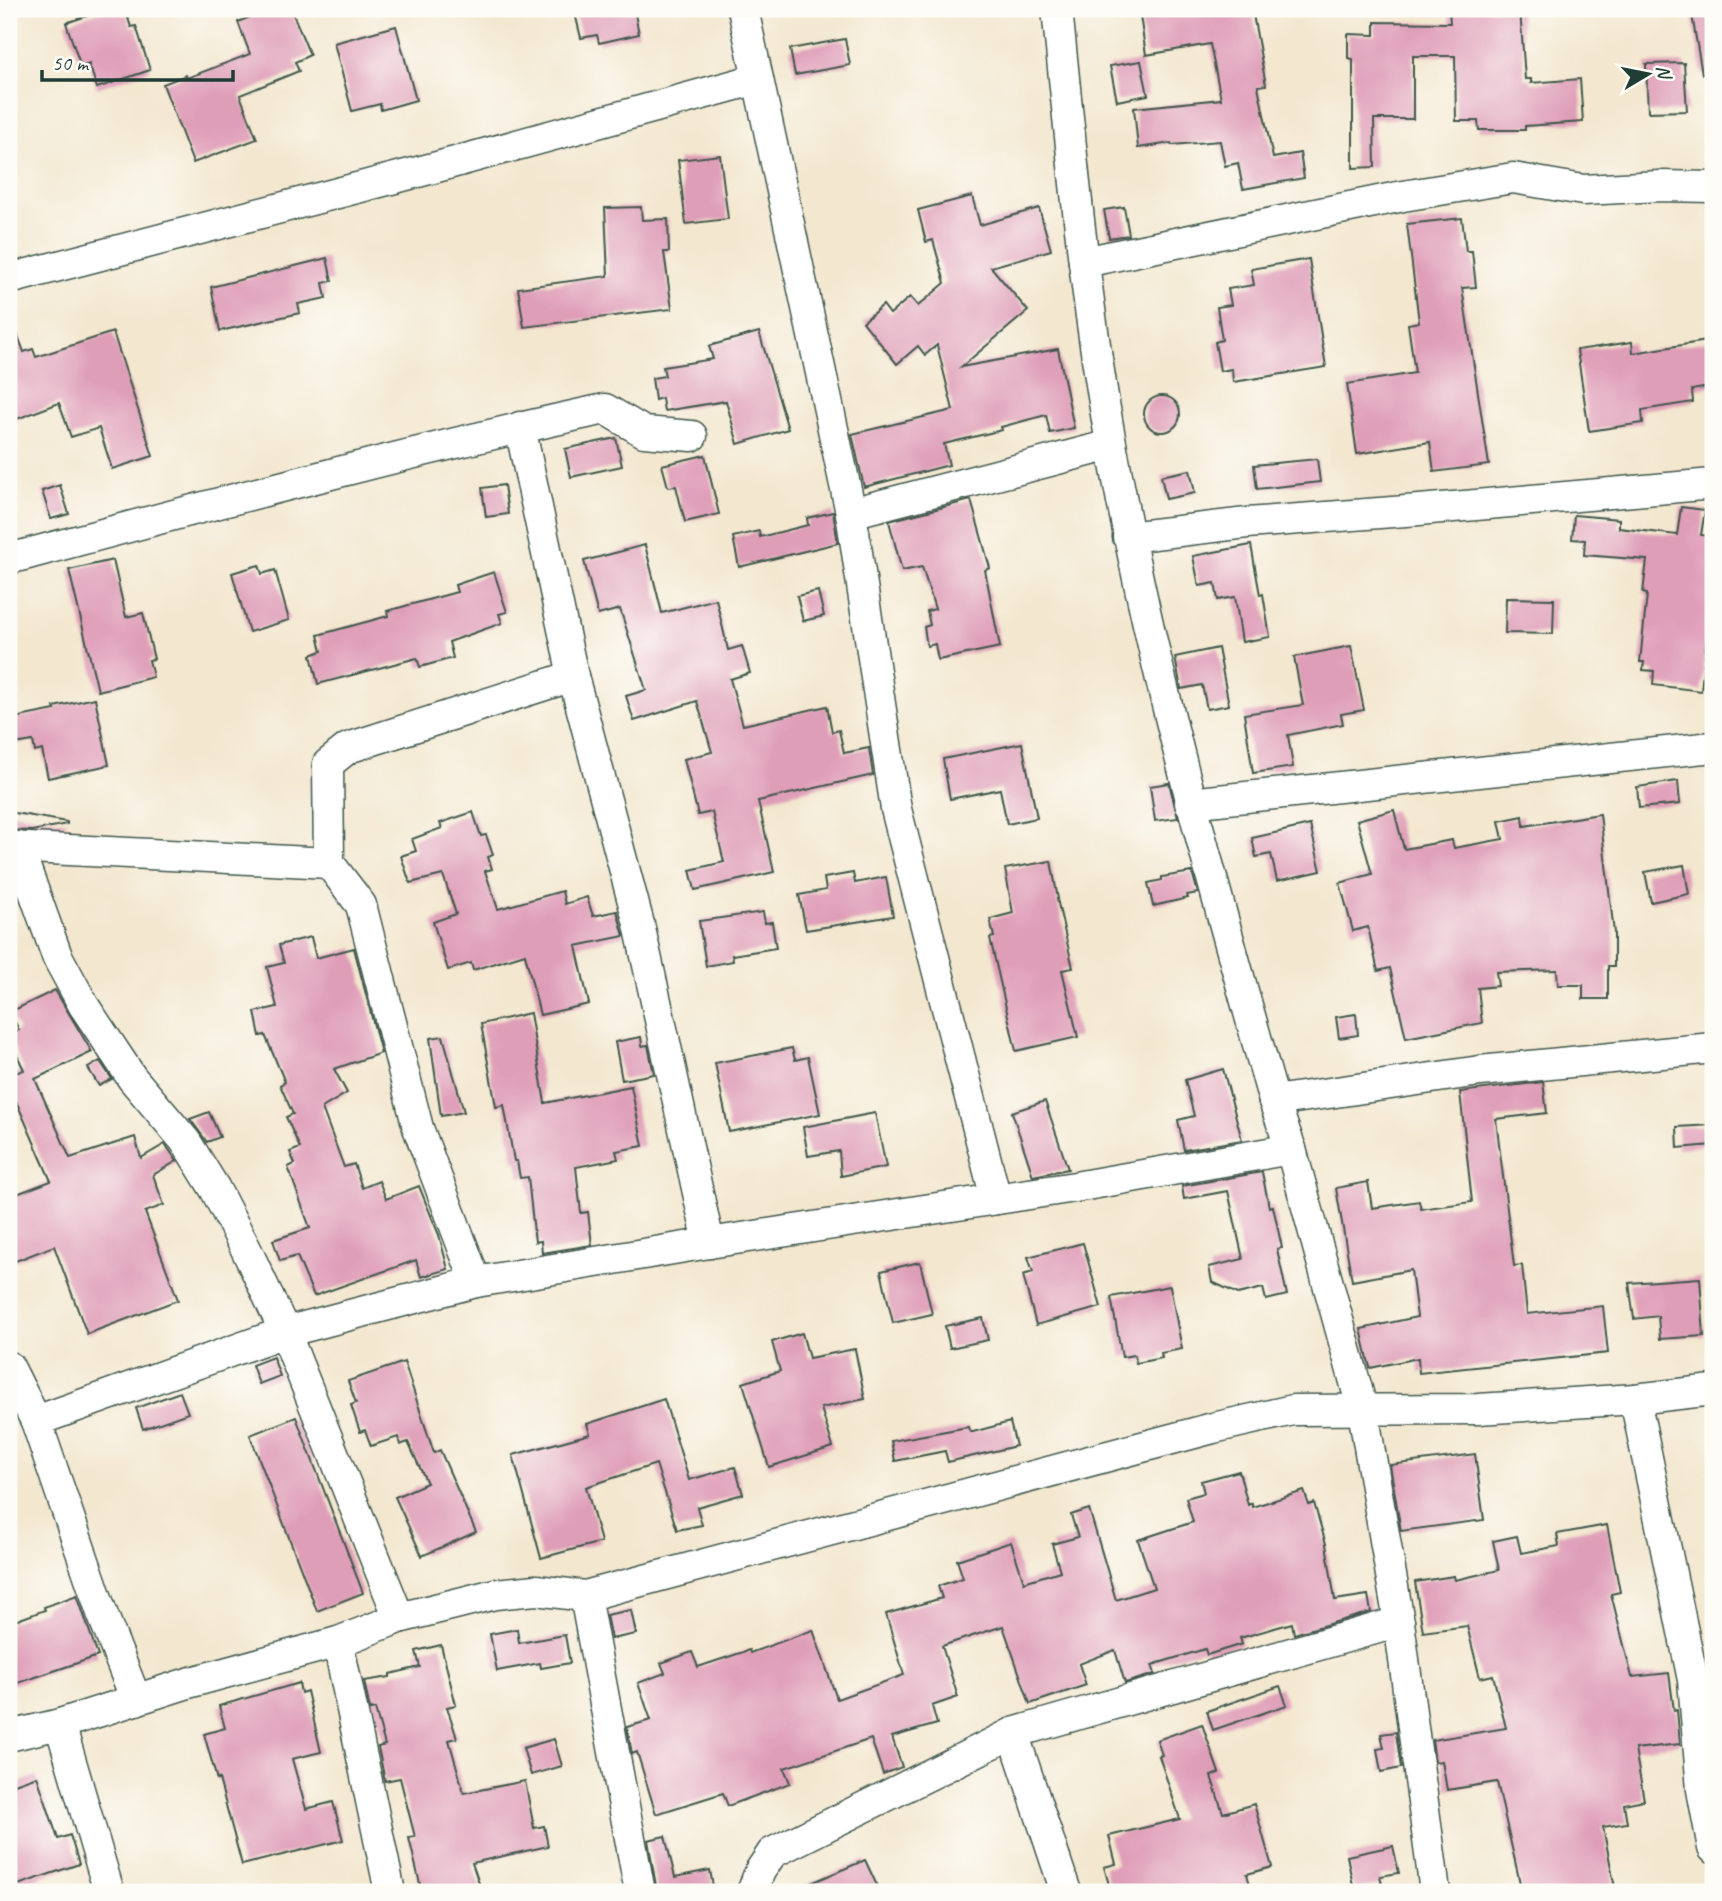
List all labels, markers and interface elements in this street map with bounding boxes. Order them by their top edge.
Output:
scale bar [42,38,233,82]
north arrow [1614,38,1684,108]
text: 50 m [52,50,90,76]
text: N [1651,63,1677,82]

